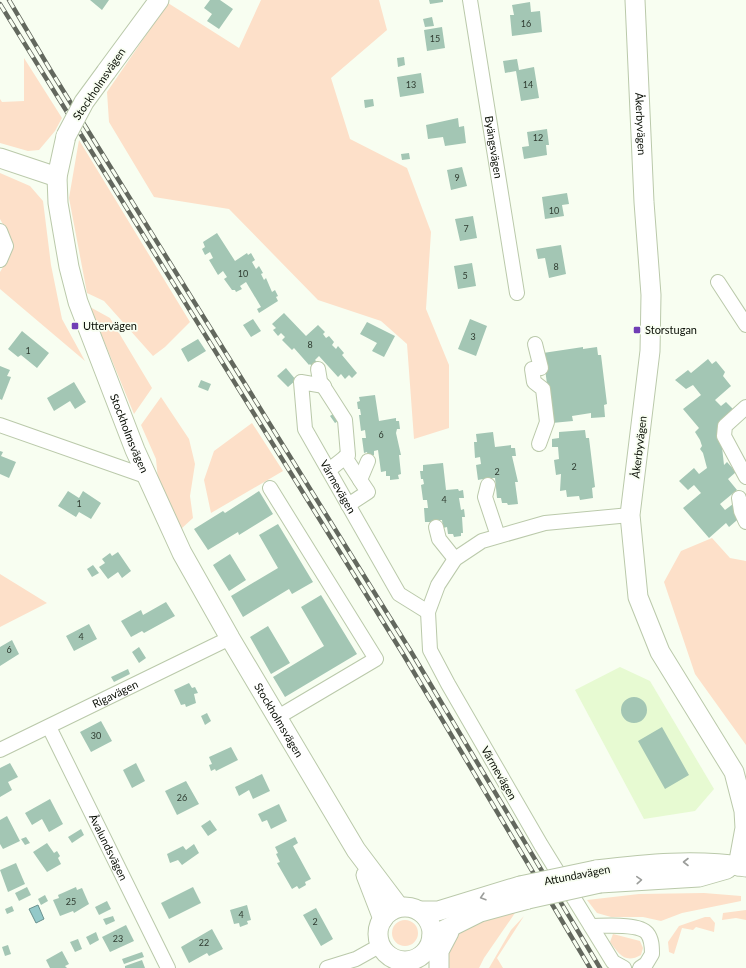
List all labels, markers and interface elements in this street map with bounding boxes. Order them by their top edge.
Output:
house number: 16 [521,18,531,29]
house number: 15 [430,33,440,44]
street label: Stockholmsvägen [70,45,127,122]
house number: 13 [406,79,416,90]
house number: 14 [523,79,533,90]
street label: Åkerbyvägen [633,92,649,156]
street label: Byängsvägen [483,115,506,179]
house number: 12 [533,132,543,143]
house number: 9 [454,172,460,183]
house number: 10 [549,205,559,216]
house number: 7 [463,223,469,234]
house number: 8 [553,261,559,272]
house number: 10 [238,268,248,279]
house number: 5 [462,270,468,281]
place label: Uttervägen [83,319,137,332]
marker: Uttervägen [70,321,80,331]
place label: Storstugan [645,323,697,336]
marker: Storstugan [632,325,642,335]
house number: 3 [470,331,476,342]
house number: 8 [307,339,313,350]
house number: 1 [25,345,31,356]
street label: Stockholmsvägen [108,392,151,475]
street label: Åkerbyvägen [628,415,649,479]
house number: 6 [378,429,384,440]
street label: Värmevägen [318,457,359,516]
house number: 2 [571,461,577,472]
house number: 2 [494,466,500,477]
house number: 4 [441,494,447,505]
house number: 1 [76,498,82,509]
house number: 4 [78,631,84,642]
house number: 6 [6,644,12,655]
street label: Rigavägen [90,677,140,710]
street label: Stockholmsvägen [252,680,306,759]
house number: 30 [91,730,101,741]
street label: Värmevägen [479,744,520,802]
house number: 26 [177,792,187,803]
street label: Åvalundsvägen [87,812,131,882]
one-way arrow [683,858,689,866]
street label: Attundavägen [543,862,611,887]
one-way arrow [636,876,642,885]
one-way arrow [480,892,487,901]
house number: 25 [66,896,76,907]
house number: 4 [238,909,244,920]
house number: 2 [312,916,318,927]
house number: 23 [113,933,123,944]
house number: 22 [199,937,209,948]

